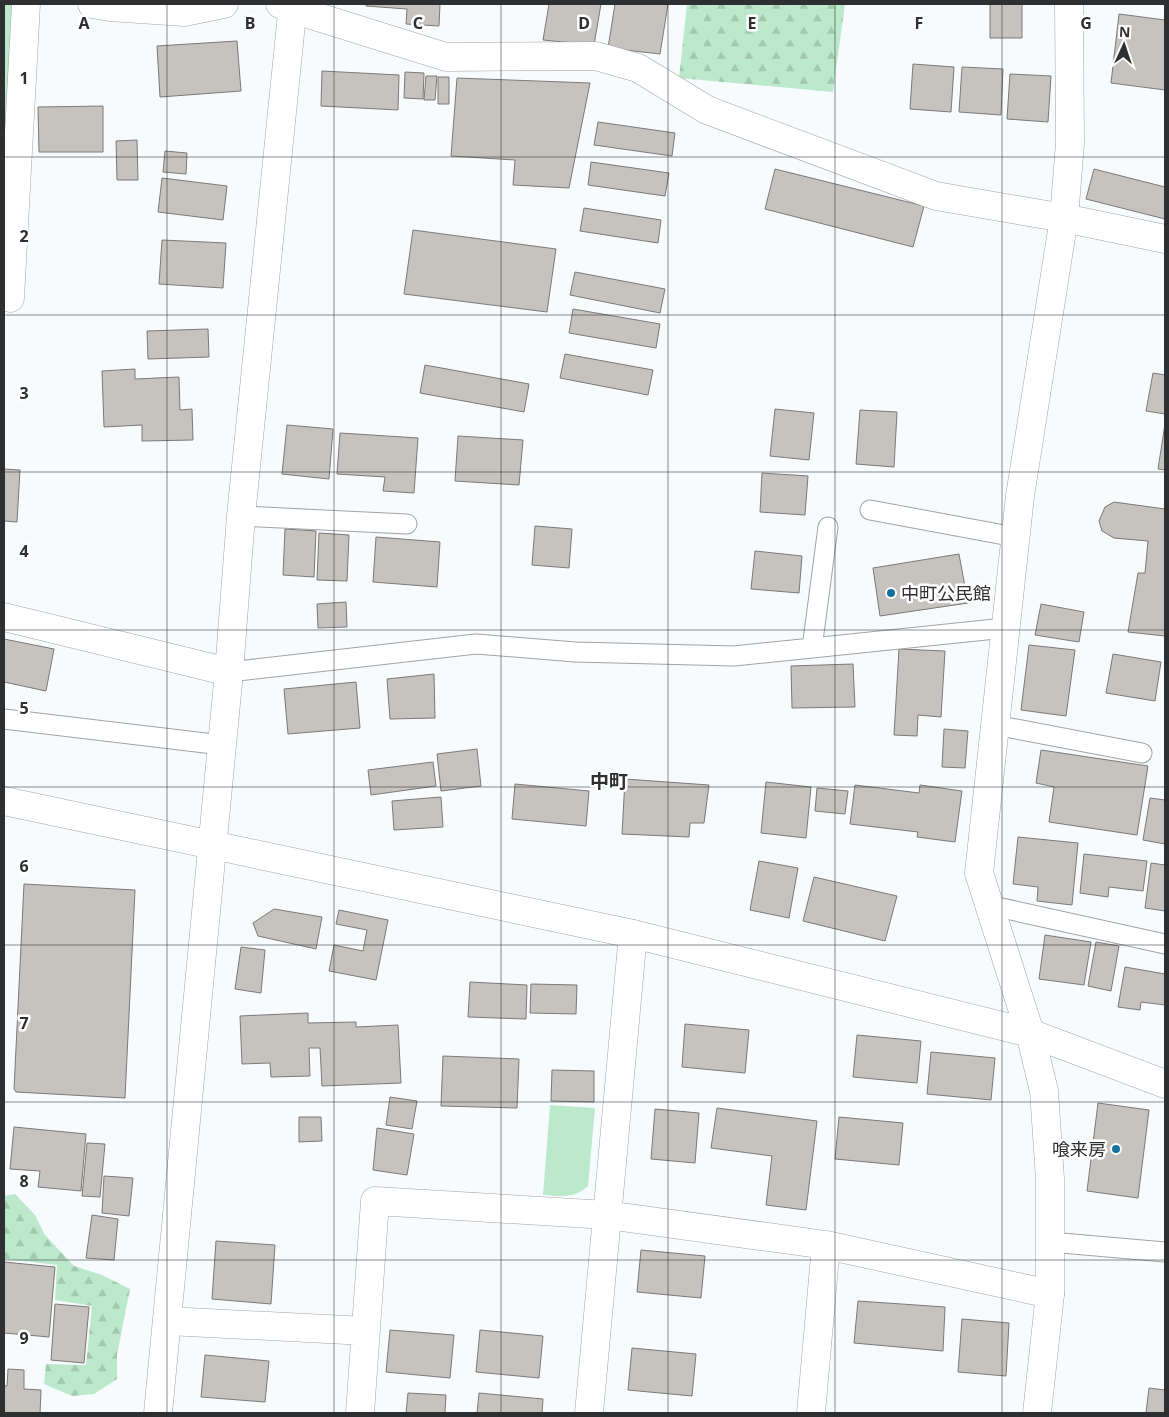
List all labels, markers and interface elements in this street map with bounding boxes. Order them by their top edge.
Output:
text: A [78,12,90,34]
text: B [245,12,255,34]
text: C [413,12,423,34]
text: D [578,12,590,34]
text: E [748,12,757,34]
text: F [915,12,923,34]
text: G [1080,12,1092,34]
north arrow [1099,20,1149,70]
text: N [1119,22,1131,41]
text: 1 [19,67,29,89]
text: 2 [19,225,29,247]
text: 3 [19,382,29,404]
text: 4 [19,540,29,562]
place label: 中町公民館 [901,581,991,605]
marker: 中町公民館 [885,587,897,599]
text: 5 [19,697,29,719]
district label: 中町 [590,768,628,794]
text: 6 [19,855,29,877]
text: 7 [19,1012,29,1034]
place label: 喰来房 [1052,1137,1106,1161]
marker: 喰来房 [1110,1143,1122,1155]
text: 8 [19,1170,29,1192]
text: 9 [19,1327,29,1349]

